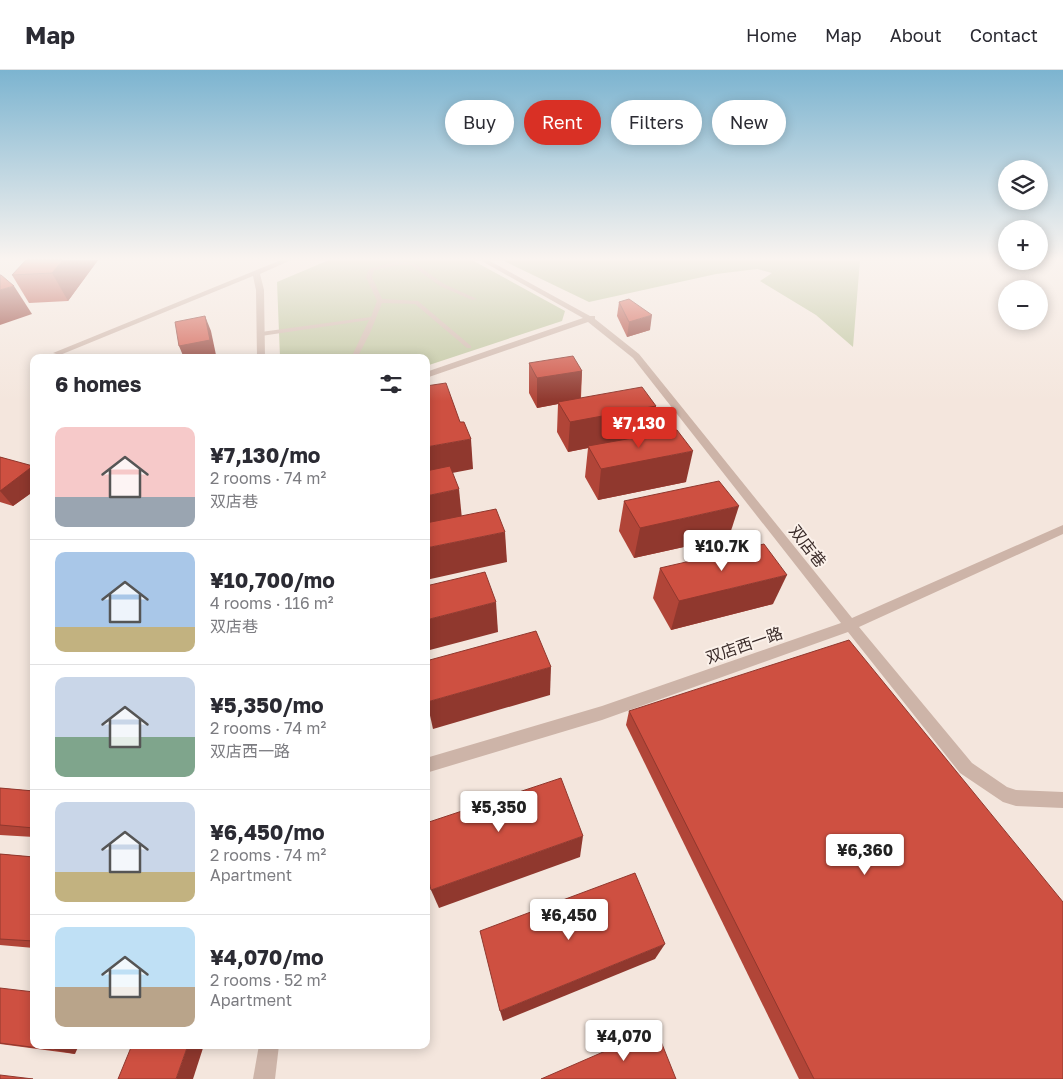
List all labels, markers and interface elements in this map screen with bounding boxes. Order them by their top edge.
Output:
text: Map [25,20,75,49]
text: Home [746,24,797,46]
text: Map [825,24,862,46]
text: About [890,24,942,46]
text: Contact [970,24,1038,46]
chip: Buy [445,100,514,145]
chip: Rent [524,100,601,145]
chip: Filters [611,100,702,145]
chip: New [712,100,786,145]
map controls [998,160,1048,330]
button: layers [998,160,1048,210]
button: + [998,220,1048,270]
button: − [998,280,1048,330]
icon: filters [377,370,405,398]
text: 6 homes [55,371,141,397]
pin: ¥7,130 [598,406,680,449]
text: ¥7,130 [613,413,665,433]
text: ¥7,130/mo [210,442,320,468]
icon: home [95,447,155,507]
text: 2 rooms · 74 m² [210,468,326,488]
text: 双店巷 [210,491,258,511]
street label: 双店巷 [785,521,831,571]
pin: ¥10.7K [681,530,763,572]
text: ¥10.7K [695,536,749,556]
text: ¥10,700/mo [210,567,335,593]
icon: home [95,572,155,632]
text: 4 rooms · 116 m² [210,593,334,613]
text: 双店巷 [210,616,258,636]
street label: 双店西一路 [703,623,785,667]
text: ¥5,350/mo [210,692,324,718]
icon: home [95,697,155,757]
text: 2 rooms · 74 m² [210,718,326,738]
text: 双店西一路 [210,741,290,761]
pin: ¥5,350 [458,790,540,833]
text: ¥5,350 [471,797,527,817]
text: ¥6,450/mo [210,819,325,845]
icon: home [95,822,155,882]
pin: ¥6,360 [824,834,906,876]
text: ¥6,360 [837,840,893,860]
text: 2 rooms · 74 m² [210,845,326,865]
text: Apartment [210,865,292,885]
pin: ¥6,450 [528,898,610,941]
text: ¥6,450 [541,905,597,925]
text: ¥4,070/mo [210,944,324,970]
icon: home [95,947,155,1007]
text: 2 rooms · 52 m² [210,970,326,990]
text: Apartment [210,990,292,1010]
pin: ¥4,070 [583,1020,665,1062]
text: ¥4,070 [596,1026,652,1046]

